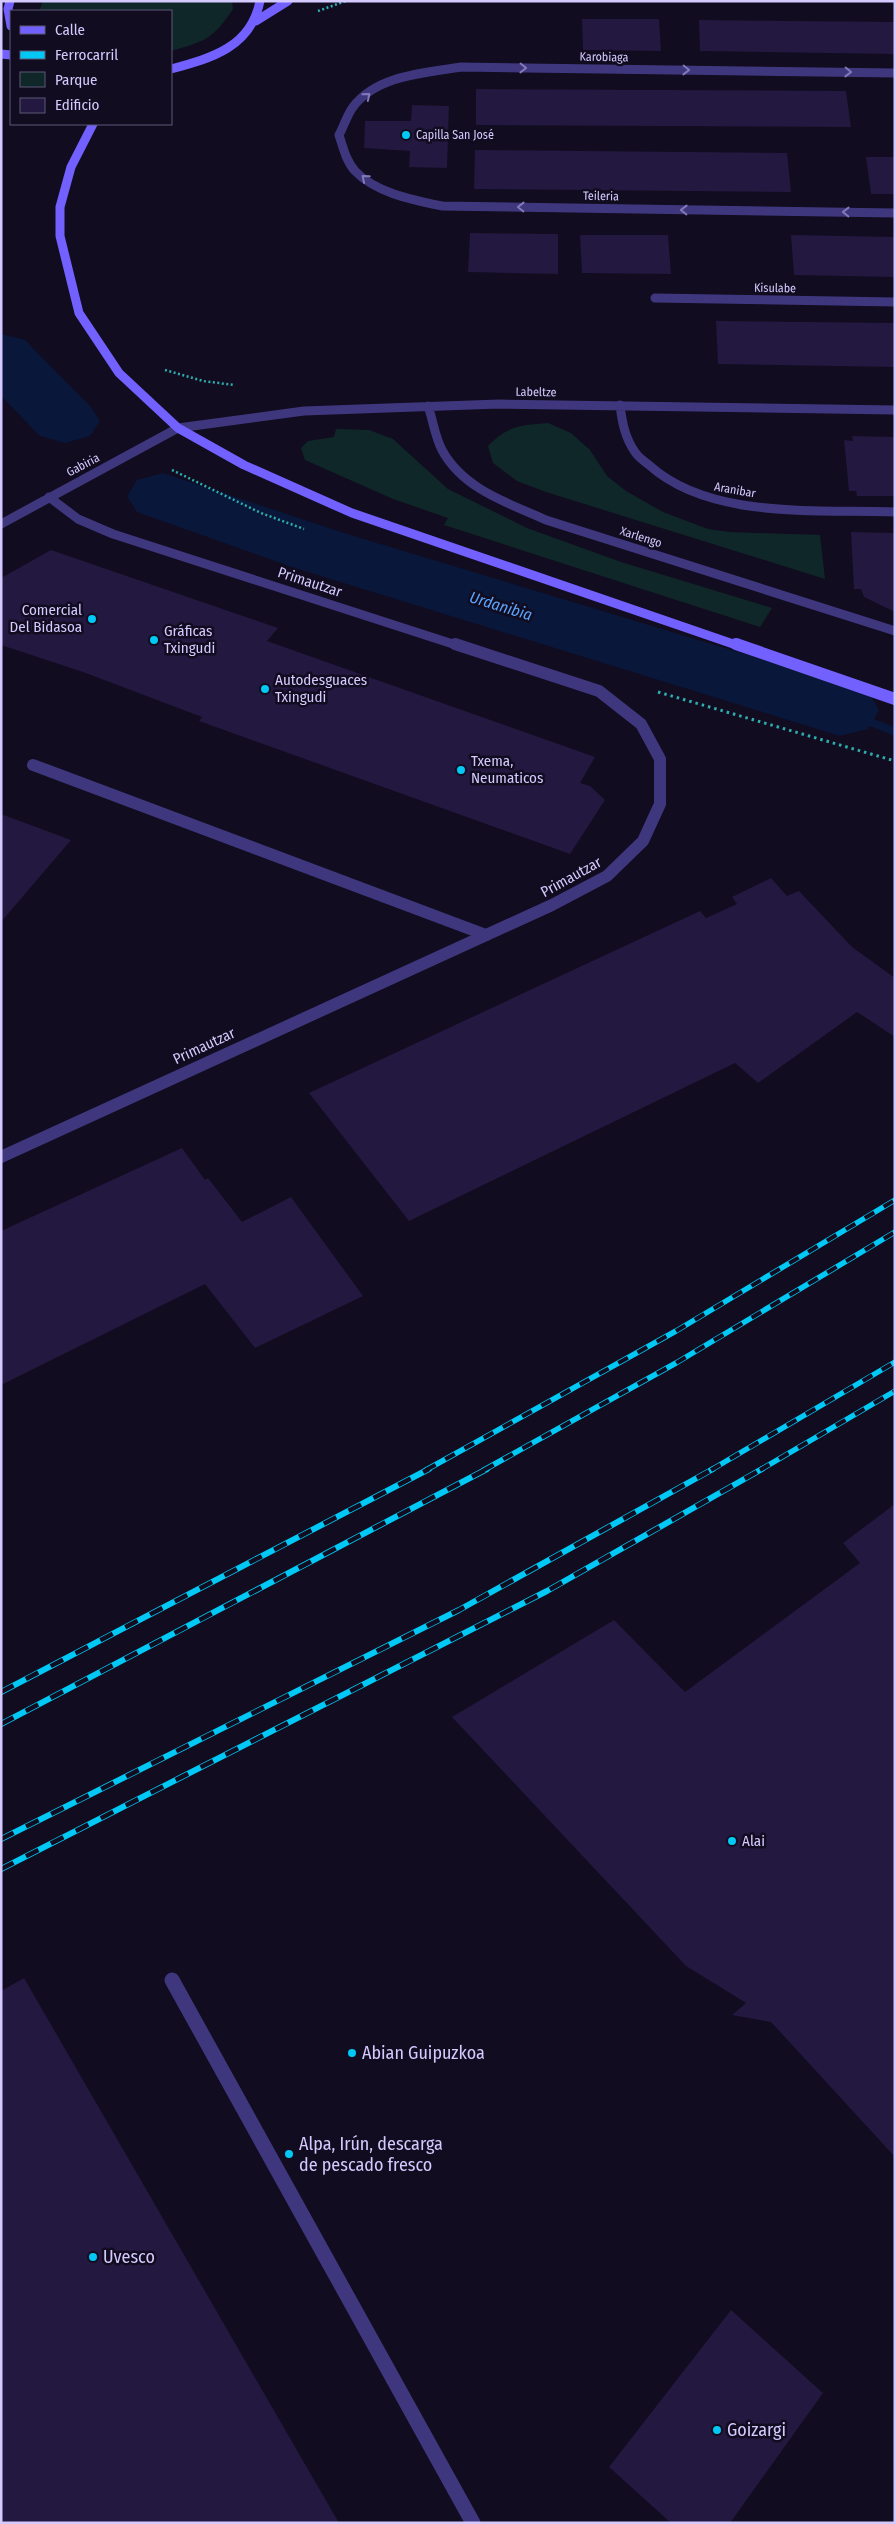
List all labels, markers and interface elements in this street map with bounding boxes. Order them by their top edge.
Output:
legend [10,10,172,125]
text: Calle [55,21,85,39]
text: Ferrocarril [55,46,118,64]
street label: Karobiaga [579,50,629,64]
one-way arrow [520,63,528,73]
one-way arrow [682,65,690,75]
one-way arrow [845,67,853,78]
text: Parque [55,71,98,89]
one-way arrow [361,92,370,101]
text: Edificio [55,96,100,114]
place label: Capilla San José [416,128,494,142]
marker: Capilla San José [400,129,412,141]
one-way arrow [361,174,370,183]
street label: Teileria [583,189,619,203]
one-way arrow [517,202,525,213]
one-way arrow [679,205,687,215]
one-way arrow [842,207,850,217]
street label: Kisulabe [754,281,796,295]
street label: Labeltze [515,385,557,399]
street label: Gabiria [64,450,102,479]
street label: Aranibar [713,479,758,501]
street label: Xarlengo [618,524,664,550]
street label: Primautzar [276,563,345,601]
water label: Urdanibia [467,587,535,625]
place label: Comercial Del Bidasoa [10,601,82,636]
marker: Comercial Del Bidasoa [86,613,98,625]
place label: Gráficas Txingudi [164,622,215,657]
marker: Gráficas Txingudi [148,634,160,646]
place label: Autodesguaces Txingudi [275,671,367,706]
marker: Autodesguaces Txingudi [259,683,271,695]
place label: Txema, Neumaticos [471,752,543,787]
marker: Txema, Neumaticos [455,764,467,776]
street label: Primautzar [538,853,605,901]
street label: Primautzar [170,1023,239,1068]
place label: Alai [742,1832,765,1850]
marker: Alai [726,1835,738,1847]
place label: Abian Guipuzkoa [362,2042,485,2064]
marker: Abian Guipuzkoa [346,2047,358,2059]
place label: Alpa, Irún, descarga de pescado fresco [299,2133,443,2176]
marker: Alpa, Irún, descarga de pescado fresco [283,2148,295,2160]
place label: Uvesco [103,2246,155,2268]
marker: Uvesco [87,2251,99,2263]
place label: Goizargi [727,2419,786,2441]
marker: Goizargi [711,2424,723,2436]

